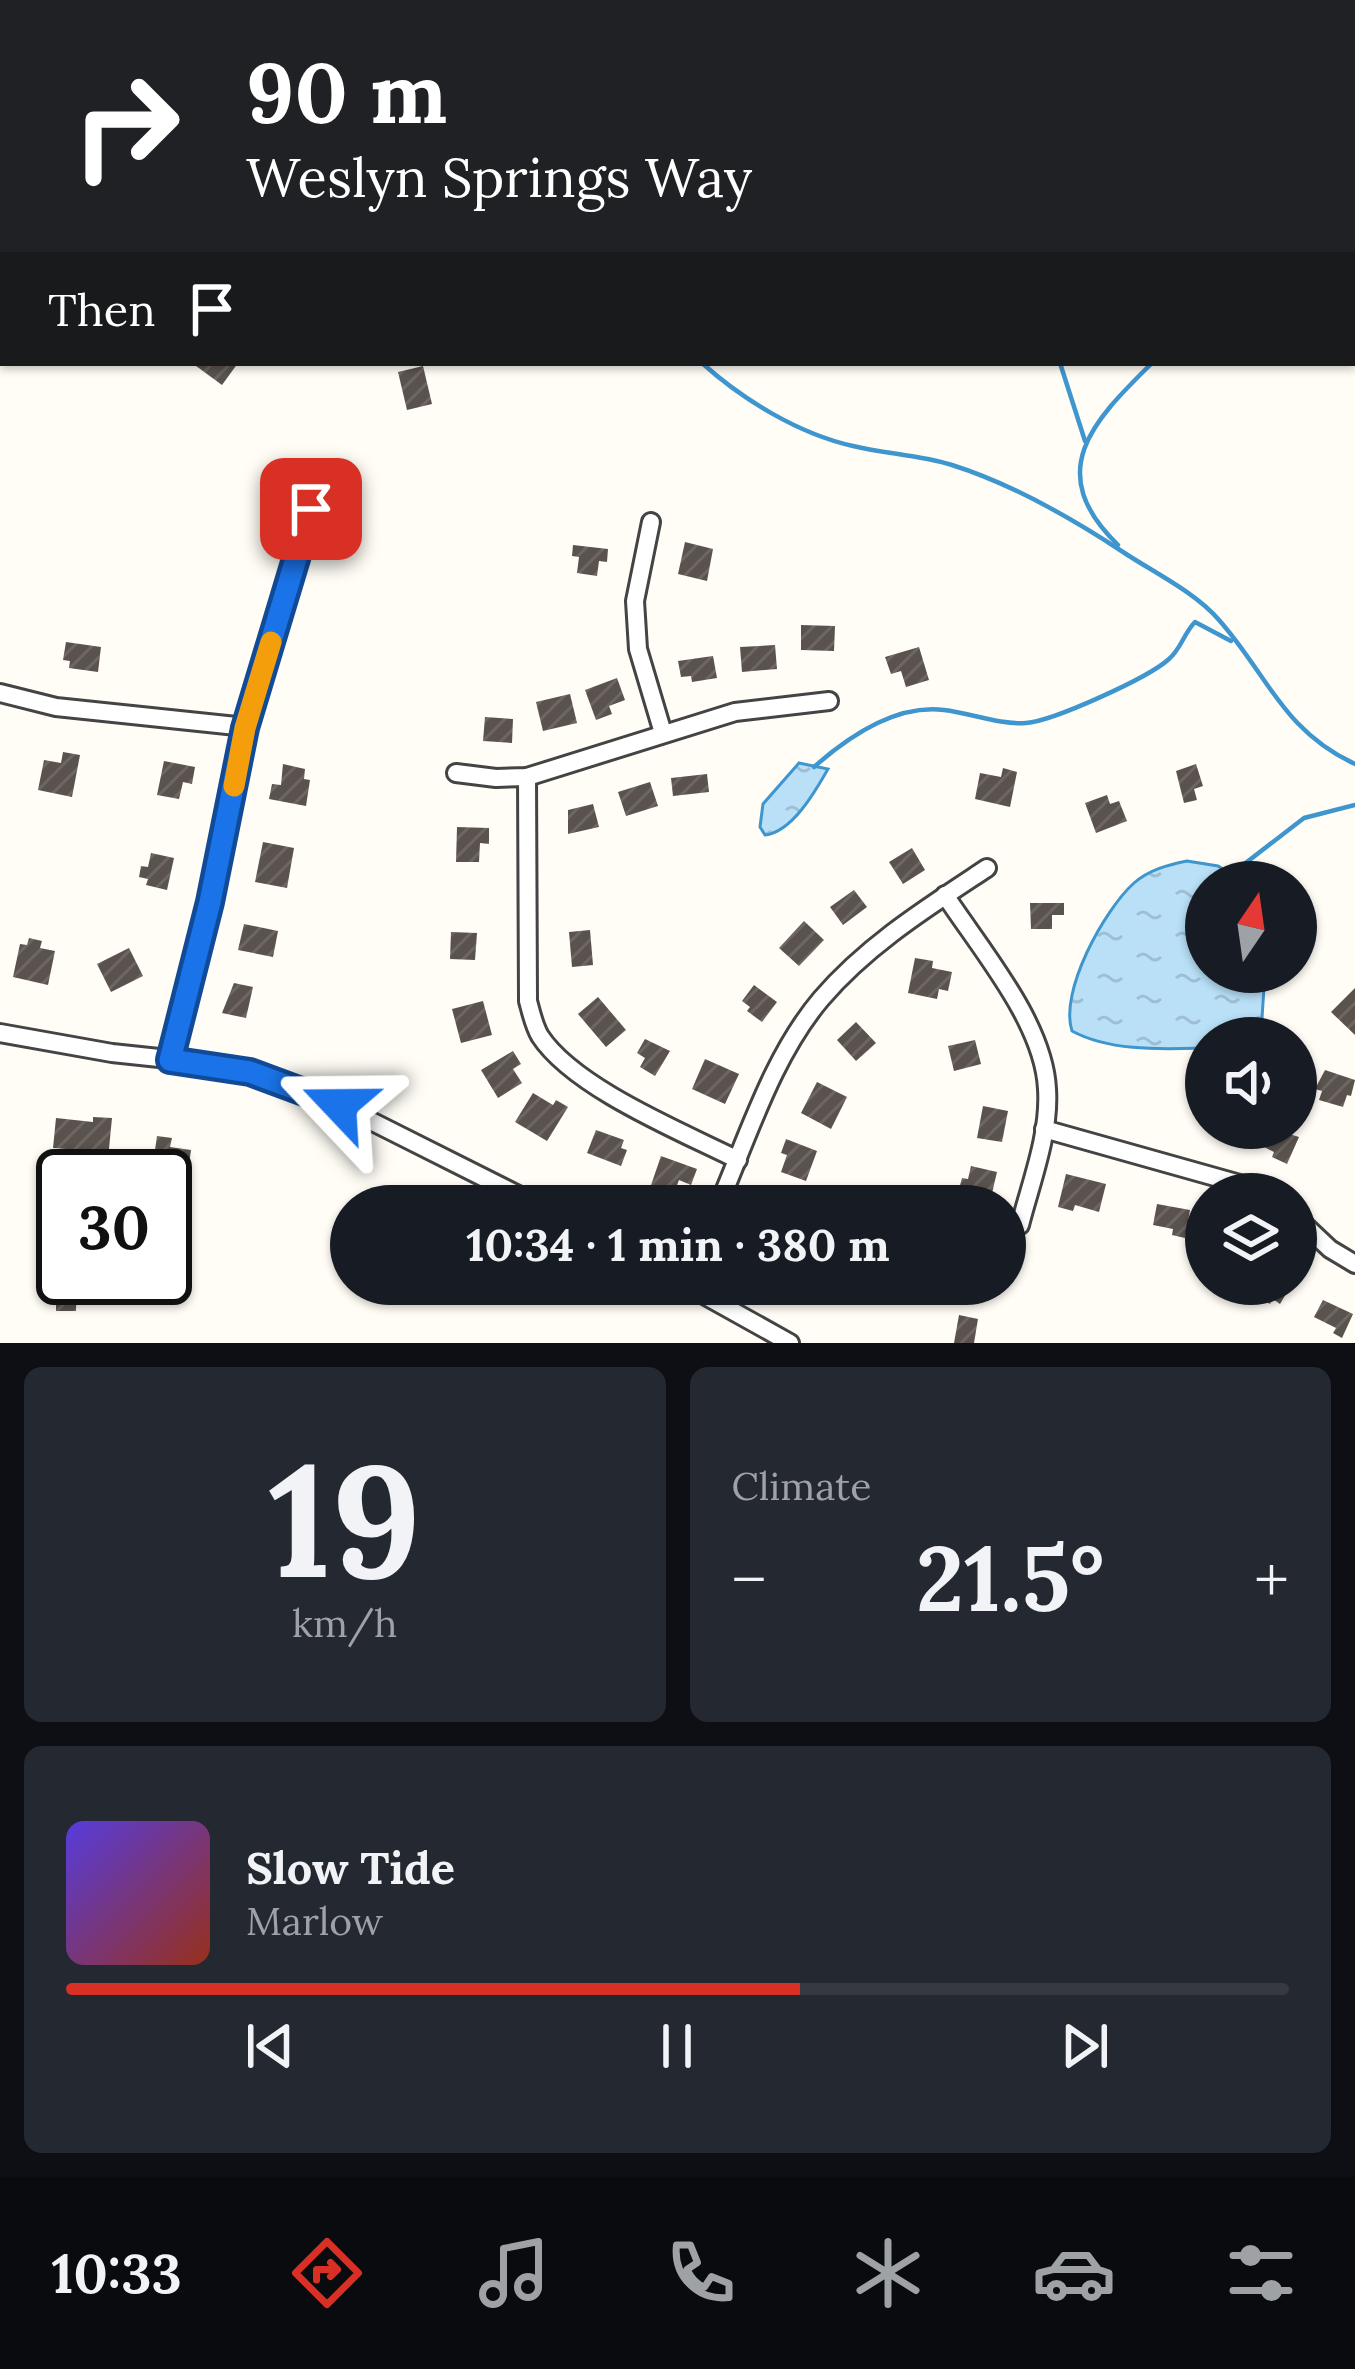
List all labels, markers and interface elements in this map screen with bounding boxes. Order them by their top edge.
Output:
text: 90 m [246,38,447,146]
icon: right [48,48,204,204]
text: Weslyn Springs Way [246,143,752,212]
icon: arrive [179,276,245,342]
text: Then [48,281,155,338]
pin [260,458,362,560]
icon: arrive [278,476,344,542]
north arrow [1185,861,1317,993]
map controls [1185,861,1317,1305]
button: sound [1185,1017,1317,1149]
position arrow [276,1042,402,1168]
speed limit sign: 30 [36,1149,192,1305]
button: layers [1185,1173,1317,1305]
text: 10:34 · 1 min · 380 m [466,1216,890,1273]
text: 19 [268,1420,421,1620]
text: Climate [732,1461,871,1511]
text: 21.5° [916,1520,1104,1636]
text: − [732,1537,766,1621]
text: + [1254,1537,1289,1621]
text: km/h [292,1598,397,1648]
text: Slow Tide [246,1839,455,1896]
text: Marlow [246,1896,383,1946]
icon: previous [237,2013,303,2079]
icon: pause [644,2013,710,2079]
icon: next [1052,2013,1118,2079]
icon: directions [285,2231,369,2315]
icon: music [472,2231,556,2315]
icon: phone [659,2231,743,2315]
icon: climate [846,2231,930,2315]
icon: car [1032,2231,1116,2315]
icon: filters [1219,2231,1303,2315]
text: 10:33 [51,2239,182,2308]

